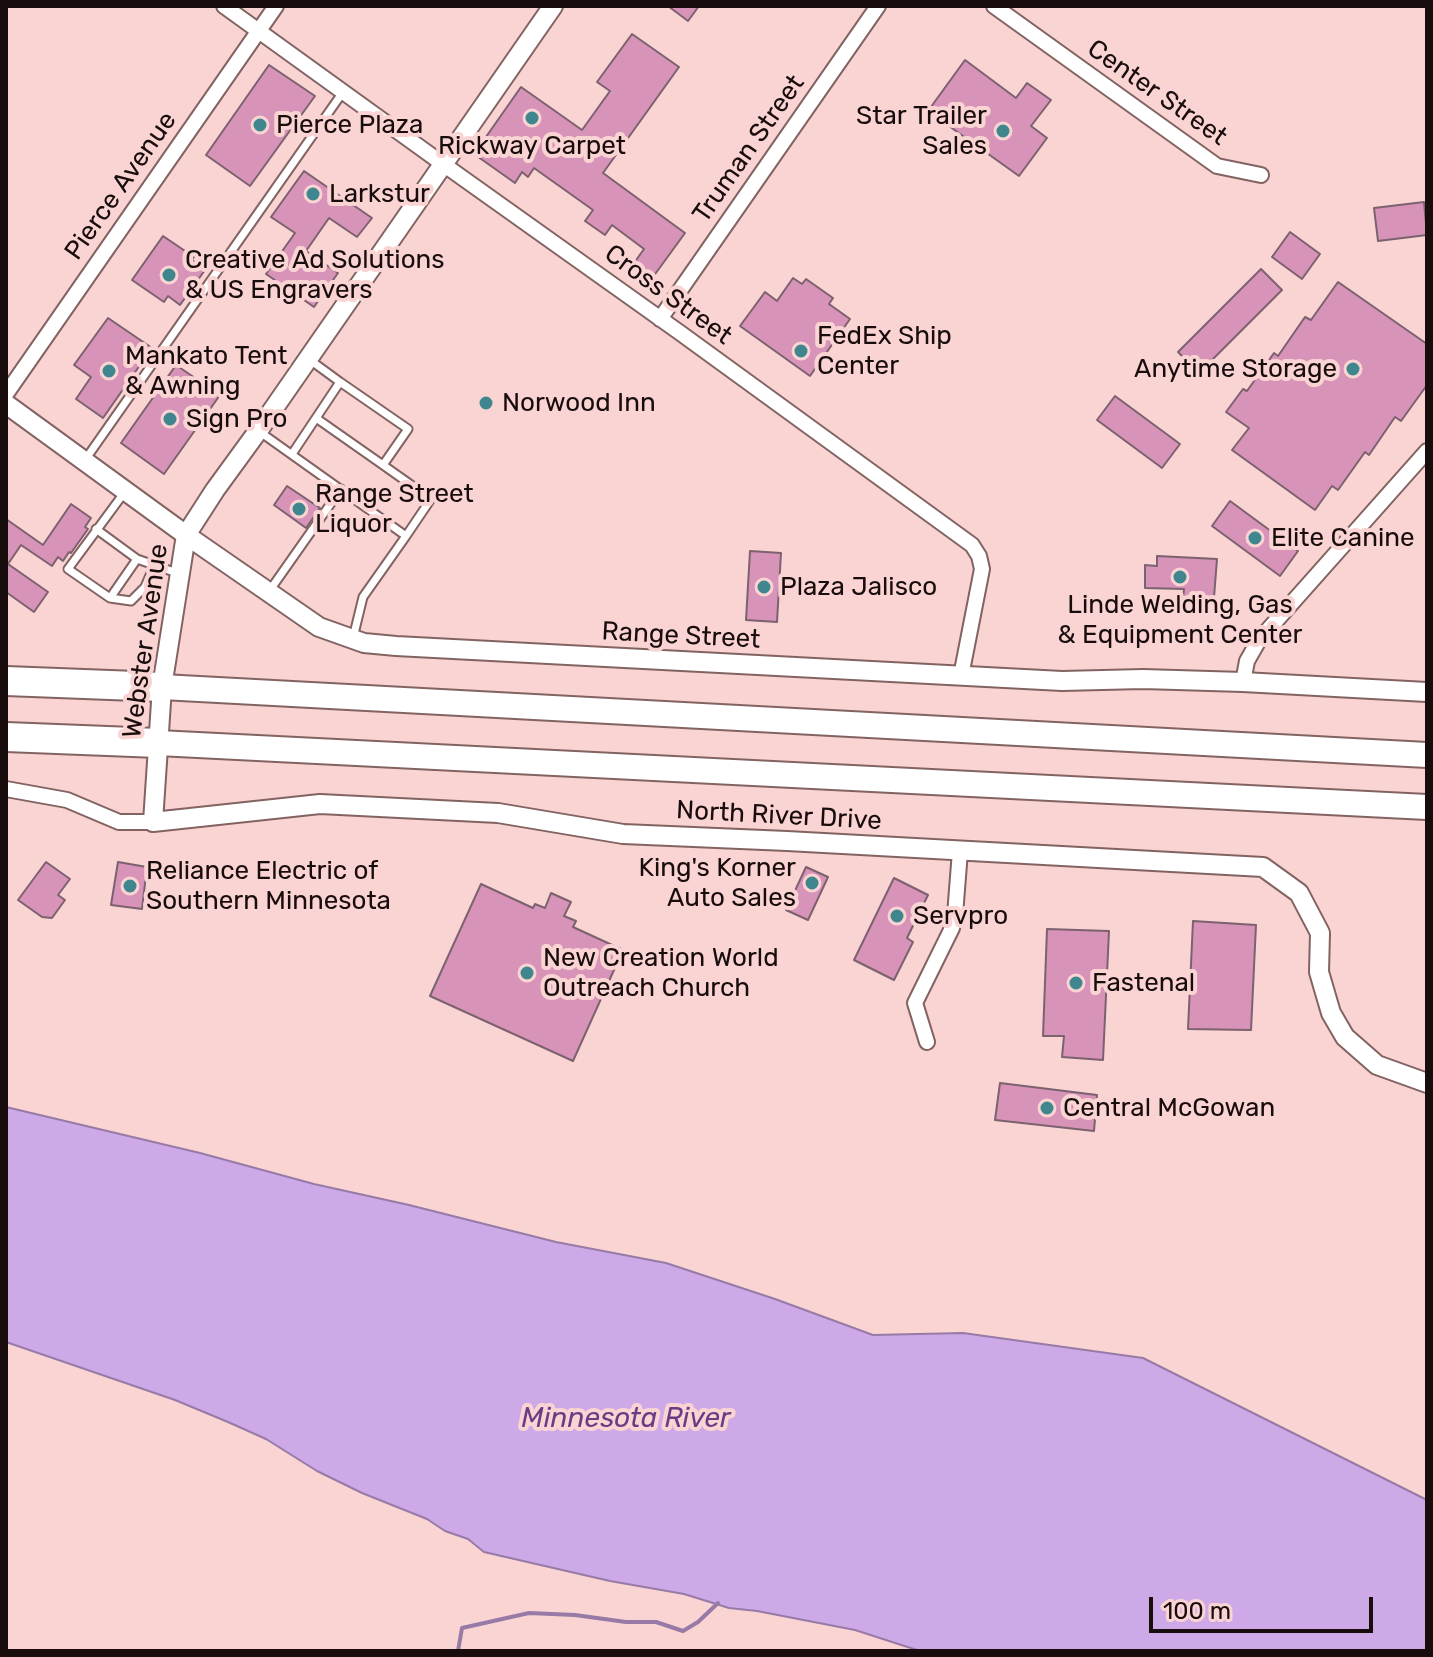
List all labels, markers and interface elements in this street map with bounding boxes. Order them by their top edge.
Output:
street label: Center Street [1081,33,1233,153]
street label: Truman Street [687,69,811,229]
place label: Star Trailer Sales [856,100,987,162]
street label: Pierce Avenue [58,106,184,266]
place label: Pierce Plaza [276,109,423,141]
marker: Rickway Carpet [523,109,541,127]
marker: Pierce Plaza [251,116,269,134]
marker: Star Trailer Sales [994,122,1012,140]
place label: Rickway Carpet [438,130,626,162]
place label: Larkstur [329,178,430,210]
marker: Larkstur [304,185,322,203]
street label: Cross Street [598,238,738,352]
place label: Creative Ad Solutions & US Engravers [185,244,445,306]
marker: Creative Ad Solutions & US Engravers [160,266,178,284]
place label: FedEx Ship Center [817,320,952,382]
place label: Mankato Tent & Awning [125,340,287,402]
marker: FedEx Ship Center [792,342,810,360]
place label: Anytime Storage [1134,353,1337,385]
marker: Anytime Storage [1344,360,1362,378]
marker: Mankato Tent & Awning [100,362,118,380]
place label: Norwood Inn [502,387,656,419]
marker: Norwood Inn [477,394,495,412]
place label: Sign Pro [186,403,287,435]
marker: Sign Pro [161,410,179,428]
place label: Range Street Liquor [315,478,474,540]
marker: Range Street Liquor [290,500,308,518]
place label: Elite Canine [1271,522,1414,554]
marker: Elite Canine [1246,529,1264,547]
street label: Webster Avenue [117,542,175,740]
marker: Linde Welding, Gas & Equipment Center [1171,568,1189,586]
place label: Plaza Jalisco [780,571,937,603]
marker: Plaza Jalisco [755,578,773,596]
place label: Linde Welding, Gas & Equipment Center [1058,589,1302,650]
street label: Range Street [601,616,761,656]
street label: North River Drive [675,795,883,837]
place label: King's Korner Auto Sales [638,852,796,914]
place label: Reliance Electric of Southern Minnesota [146,855,391,916]
marker: King's Korner Auto Sales [803,874,821,892]
marker: Reliance Electric of Southern Minnesota [121,877,139,895]
place label: Servpro [913,900,1008,932]
marker: Servpro [888,907,906,925]
place label: New Creation World Outreach Church [543,942,779,1004]
marker: New Creation World Outreach Church [518,964,536,982]
place label: Fastenal [1092,967,1195,999]
marker: Fastenal [1067,974,1085,992]
place label: Central McGowan [1063,1092,1275,1124]
marker: Central McGowan [1038,1099,1056,1117]
water label: Minnesota River [521,1402,731,1436]
scale bar [1153,1581,1377,1631]
text: 100 m [1163,1597,1231,1625]

